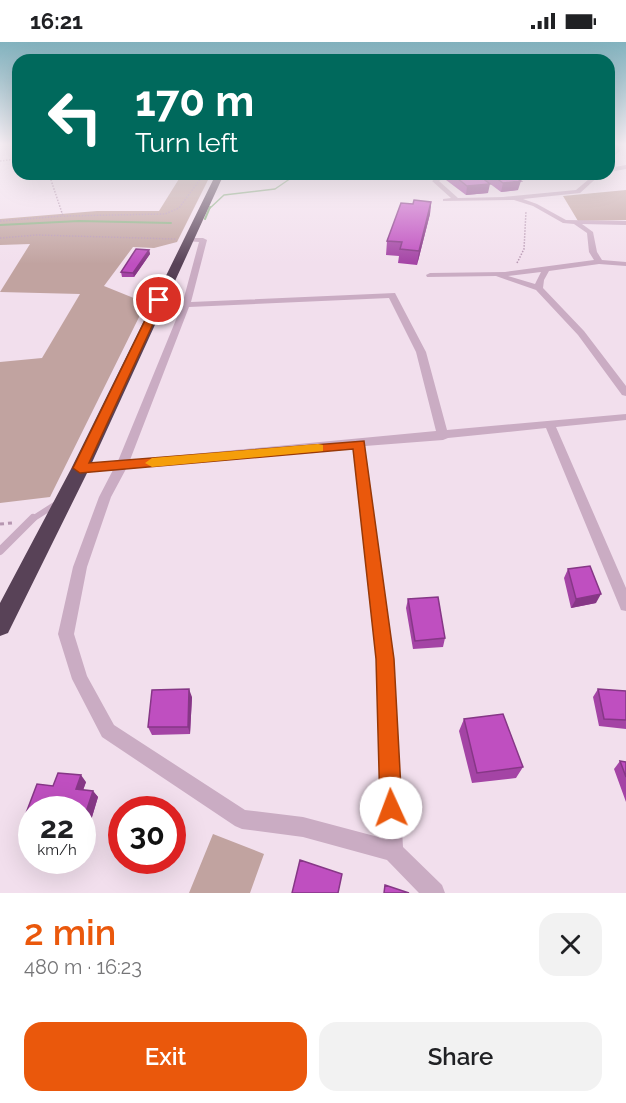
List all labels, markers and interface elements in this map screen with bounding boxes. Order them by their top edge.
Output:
text: 16:21 [30,8,83,34]
text: 170 m [135,77,254,126]
icon: left [36,78,114,156]
text: Turn left [135,127,238,158]
pin [133,274,184,325]
icon: arrive [142,283,175,316]
position arrow [359,776,423,840]
speed limit sign: 30 [108,796,186,874]
text: 22 [40,810,74,845]
text: km/h [37,841,77,859]
text: 2 min [24,911,116,953]
button: close [539,913,602,976]
text: 480 m · 16:23 [24,955,142,979]
button: Exit [24,1022,307,1091]
button: Share [319,1022,602,1091]

